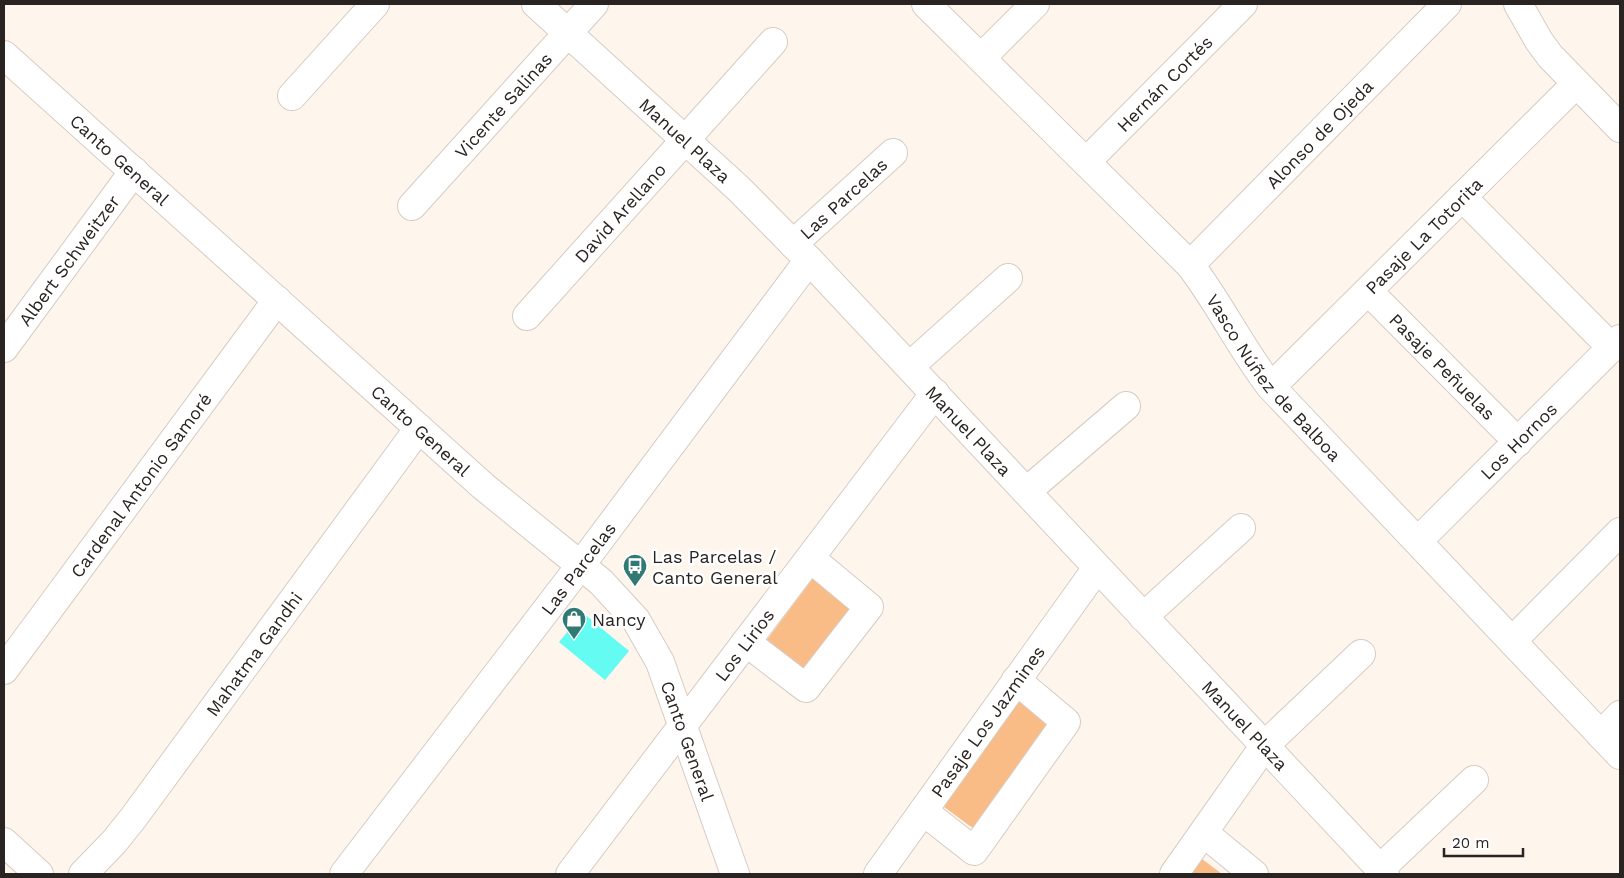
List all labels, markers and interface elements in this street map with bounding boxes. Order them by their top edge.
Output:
street label: Hernán Cortés [1112,31,1216,136]
street label: Vicente Salinas [450,48,556,162]
street label: Alonso de Ojeda [1261,75,1377,192]
street label: Manuel Plaza [635,93,735,187]
street label: Canto General [66,109,174,210]
street label: Las Parcelas [795,153,891,243]
street label: David Arellano [570,159,670,267]
street label: Pasaje La Totorita [1361,173,1486,298]
street label: Albert Schweitzer [14,191,123,330]
street label: Vasco Núñez de Balboa [1203,290,1346,465]
street label: Pasaje Peñuelas [1385,309,1500,424]
street label: Canto General [367,380,475,480]
street label: Manuel Plaza [922,381,1016,480]
street label: Cardenal Antonio Samoré [66,389,216,581]
street label: Los Hornos [1476,398,1561,483]
street label: Las Parcelas [536,518,620,619]
place label: Las Parcelas / Canto General [652,546,778,588]
bus stop icon: Las Parcelas / Canto General [622,553,648,587]
street label: Mahatma Gandhi [201,588,306,720]
street label: Los Lirios [710,604,778,685]
shop icon: Nancy [561,606,587,640]
place label: Nancy [592,609,646,630]
street label: Pasaje Los Jazmines [926,641,1049,801]
street label: Manuel Plaza [1198,676,1292,774]
street label: Canto General [657,678,719,804]
scale bar [1444,826,1523,858]
text: 20 m [1452,834,1490,852]

